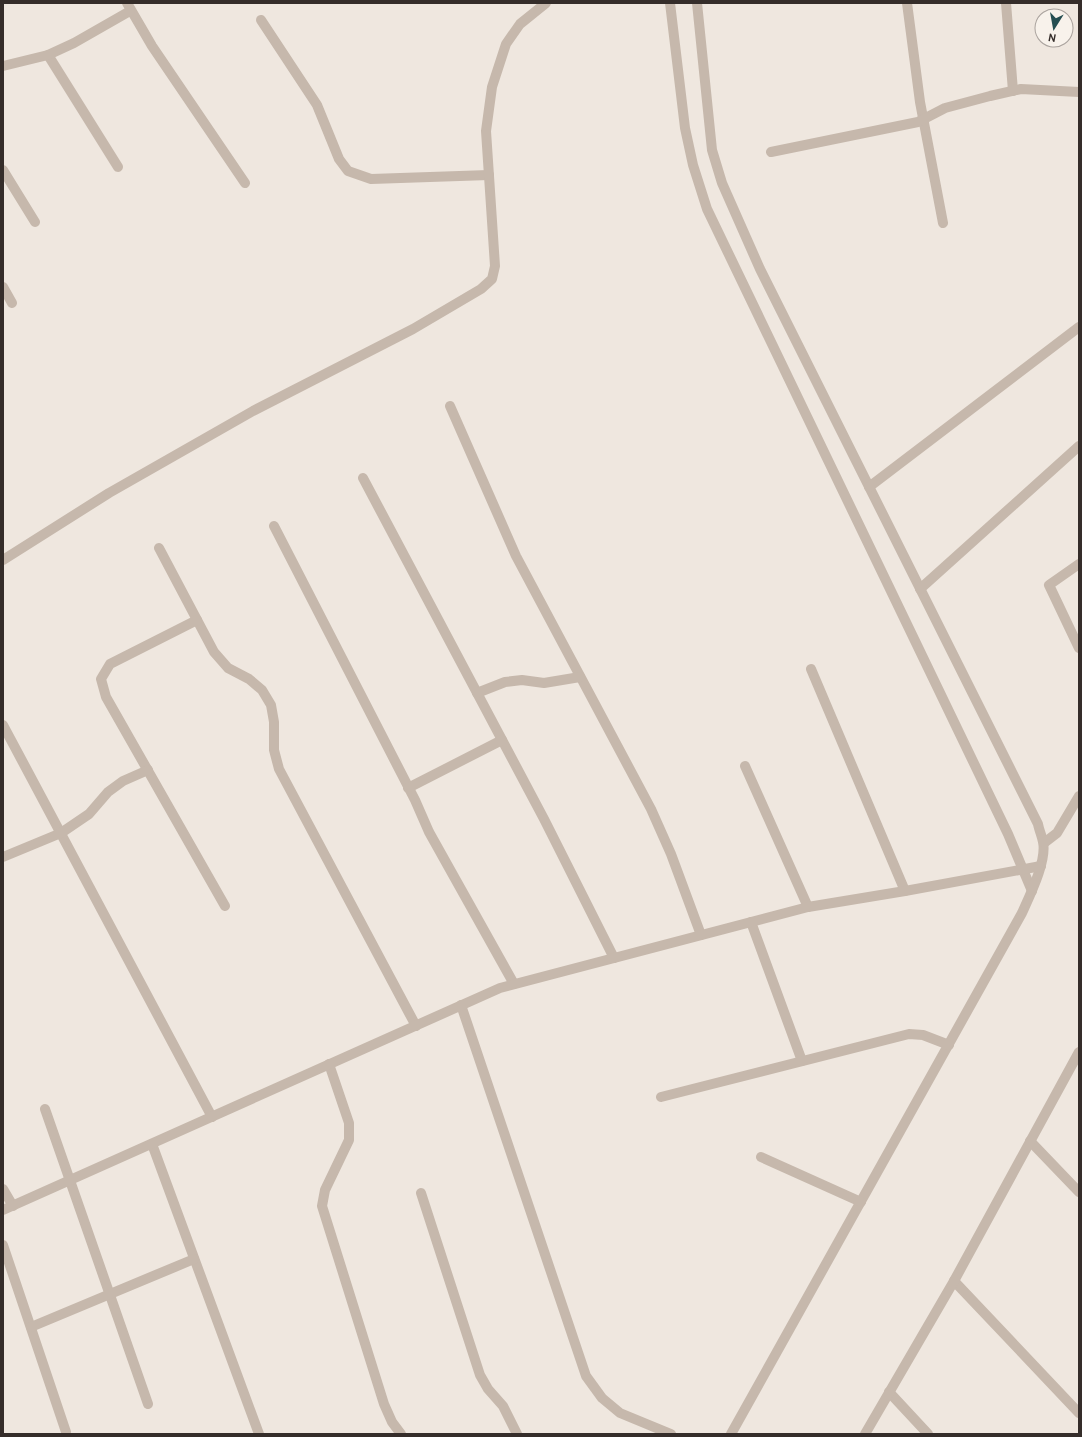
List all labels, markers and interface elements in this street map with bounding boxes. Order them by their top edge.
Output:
north arrow [1034,8,1074,48]
text: N [1047,29,1057,44]

